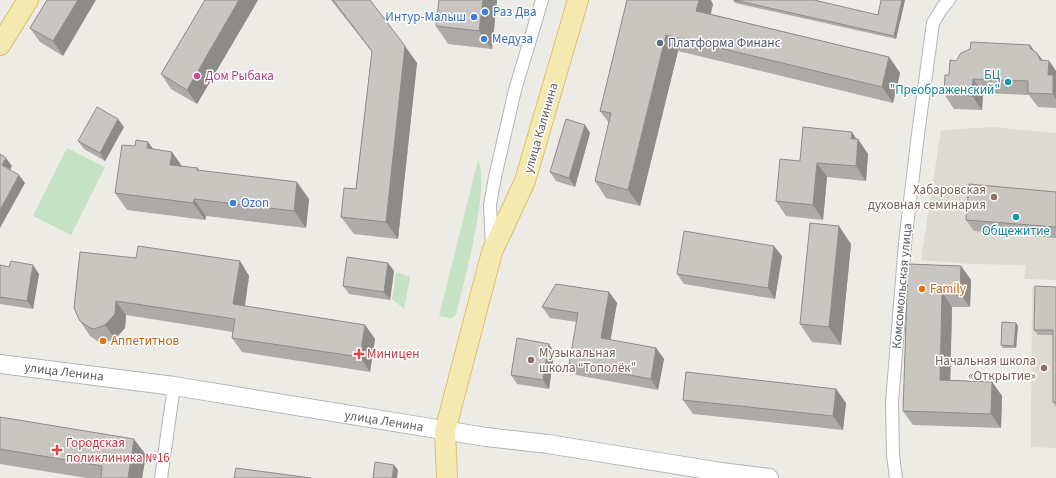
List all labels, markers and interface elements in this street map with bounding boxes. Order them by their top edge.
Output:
place label: Раз Два [493,3,536,21]
marker: Раз Два [480,7,490,17]
place label: Интур-Малыш [385,8,466,26]
marker: Интур-Малыш [469,12,479,22]
place label: Медуза [492,30,533,48]
marker: Медуза [479,34,489,44]
place label: Платформа Финанс [668,34,781,52]
marker: Платформа Финанс [655,38,665,48]
place label: БЦ "Преображенский" [890,66,1001,99]
place label: Дом Рыбака [205,67,274,85]
marker: Дом Рыбака [192,71,202,81]
marker: БЦ "Преображенский" [1003,77,1013,87]
street label: улица Калинина [519,81,563,175]
place label: Хабаровская духовная семинария [868,181,986,214]
marker: Хабаровская духовная семинария [989,192,999,202]
place label: Ozon [241,194,269,212]
marker: Ozon [228,198,238,208]
marker: Общежитие [1011,212,1021,222]
street label: Комсомольская улица [888,222,916,350]
place label: Общежитие [982,222,1050,240]
place label: Family [930,280,966,298]
marker: Family [917,284,927,294]
place label: Аппетитнов [111,332,179,350]
marker: Аппетитнов [98,336,108,346]
place label: Музыкальная школа “Тополёк" [539,344,636,377]
place label: Миницен [367,345,419,363]
marker: Миницен [354,349,364,359]
place label: Начальная школа «Открытие» [935,352,1036,385]
marker: Музыкальная школа “Тополёк" [526,355,536,365]
street label: улица Ленина [23,358,105,386]
marker: Начальная школа «Открытие» [1039,363,1049,373]
street label: улица Ленина [343,406,425,436]
place label: Городская поликлиника №16 [66,434,170,467]
marker: Городская поликлиника №16 [51,444,63,456]

